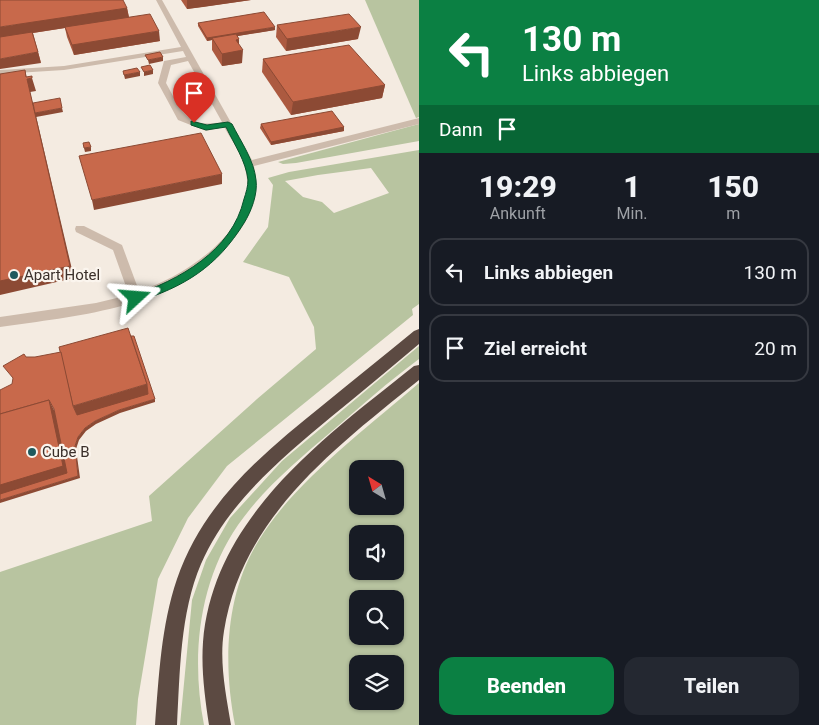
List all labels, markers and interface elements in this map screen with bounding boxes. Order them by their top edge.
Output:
text: 130 m [522,19,621,60]
icon: left [439,20,504,85]
text: Links abbiegen [522,61,669,86]
pin [173,72,215,123]
icon: arrive [180,79,208,107]
icon: arrive [493,115,521,143]
text: Dann [439,118,483,141]
text: 19:29 [479,169,557,204]
text: 1 [623,169,641,204]
text: 150 [707,169,759,204]
text: Ankunft [490,204,546,223]
text: Min. [617,204,647,223]
text: m [726,204,740,223]
icon: left [441,258,469,286]
text: Links abbiegen [484,261,613,284]
text: 130 m [744,261,797,284]
place label: Apart Hotel [24,266,100,284]
marker: Apart Hotel [8,269,20,281]
position arrow [109,271,161,323]
icon: arrive [441,334,469,362]
text: Ziel erreicht [484,337,587,360]
text: 20 m [754,337,797,360]
place label: Cube B [42,443,89,461]
marker: Cube B [26,446,38,458]
north arrow [349,460,404,515]
map controls [349,460,404,710]
button: sound [349,525,404,580]
button: search [349,590,404,645]
button: layers [349,655,404,710]
button: Beenden [439,657,614,715]
button: Teilen [624,657,799,715]

